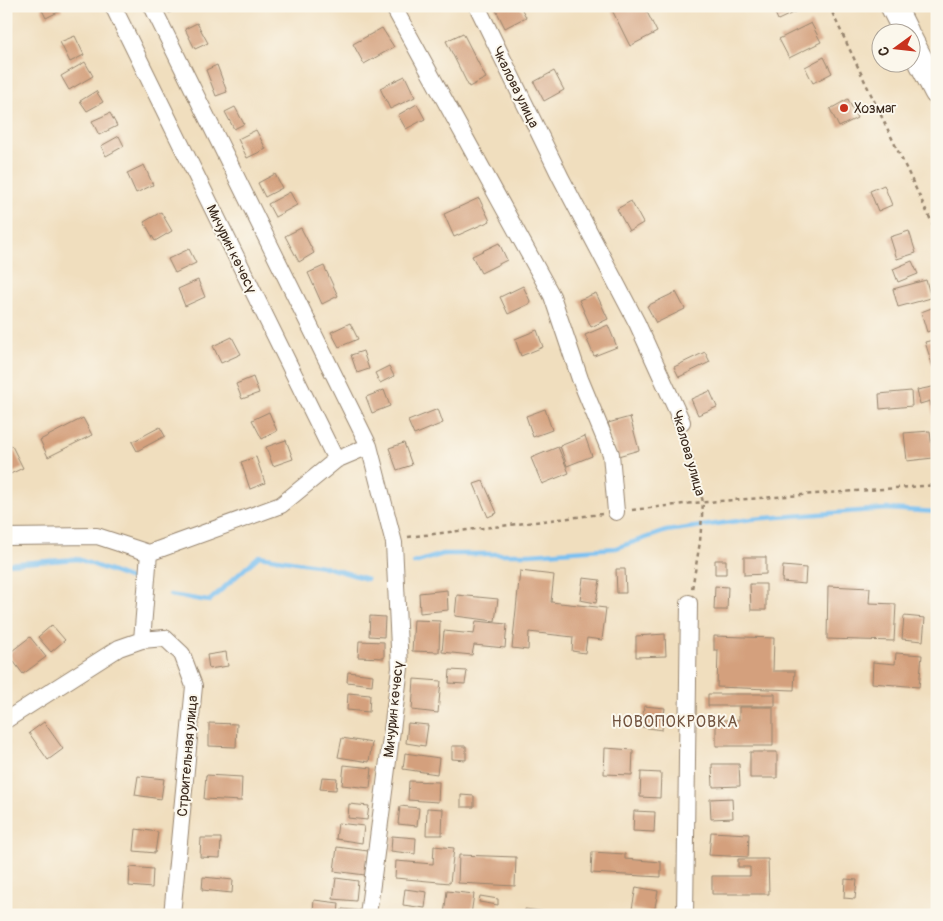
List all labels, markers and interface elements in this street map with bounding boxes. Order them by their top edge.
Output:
north arrow [870,22,920,72]
street label: Чкалова улица [489,44,543,131]
text: С [875,45,893,58]
place label: Хозмаг [854,100,897,117]
marker: Хозмаг [838,102,850,114]
street label: Мичурин көчөсү [203,202,261,297]
street label: Чкалова улица [668,408,709,498]
street label: Мичурин көчөсү [380,660,407,758]
street label: Строительная улица [174,695,201,817]
district label: НОВОПОКРОВКА [611,712,739,732]

